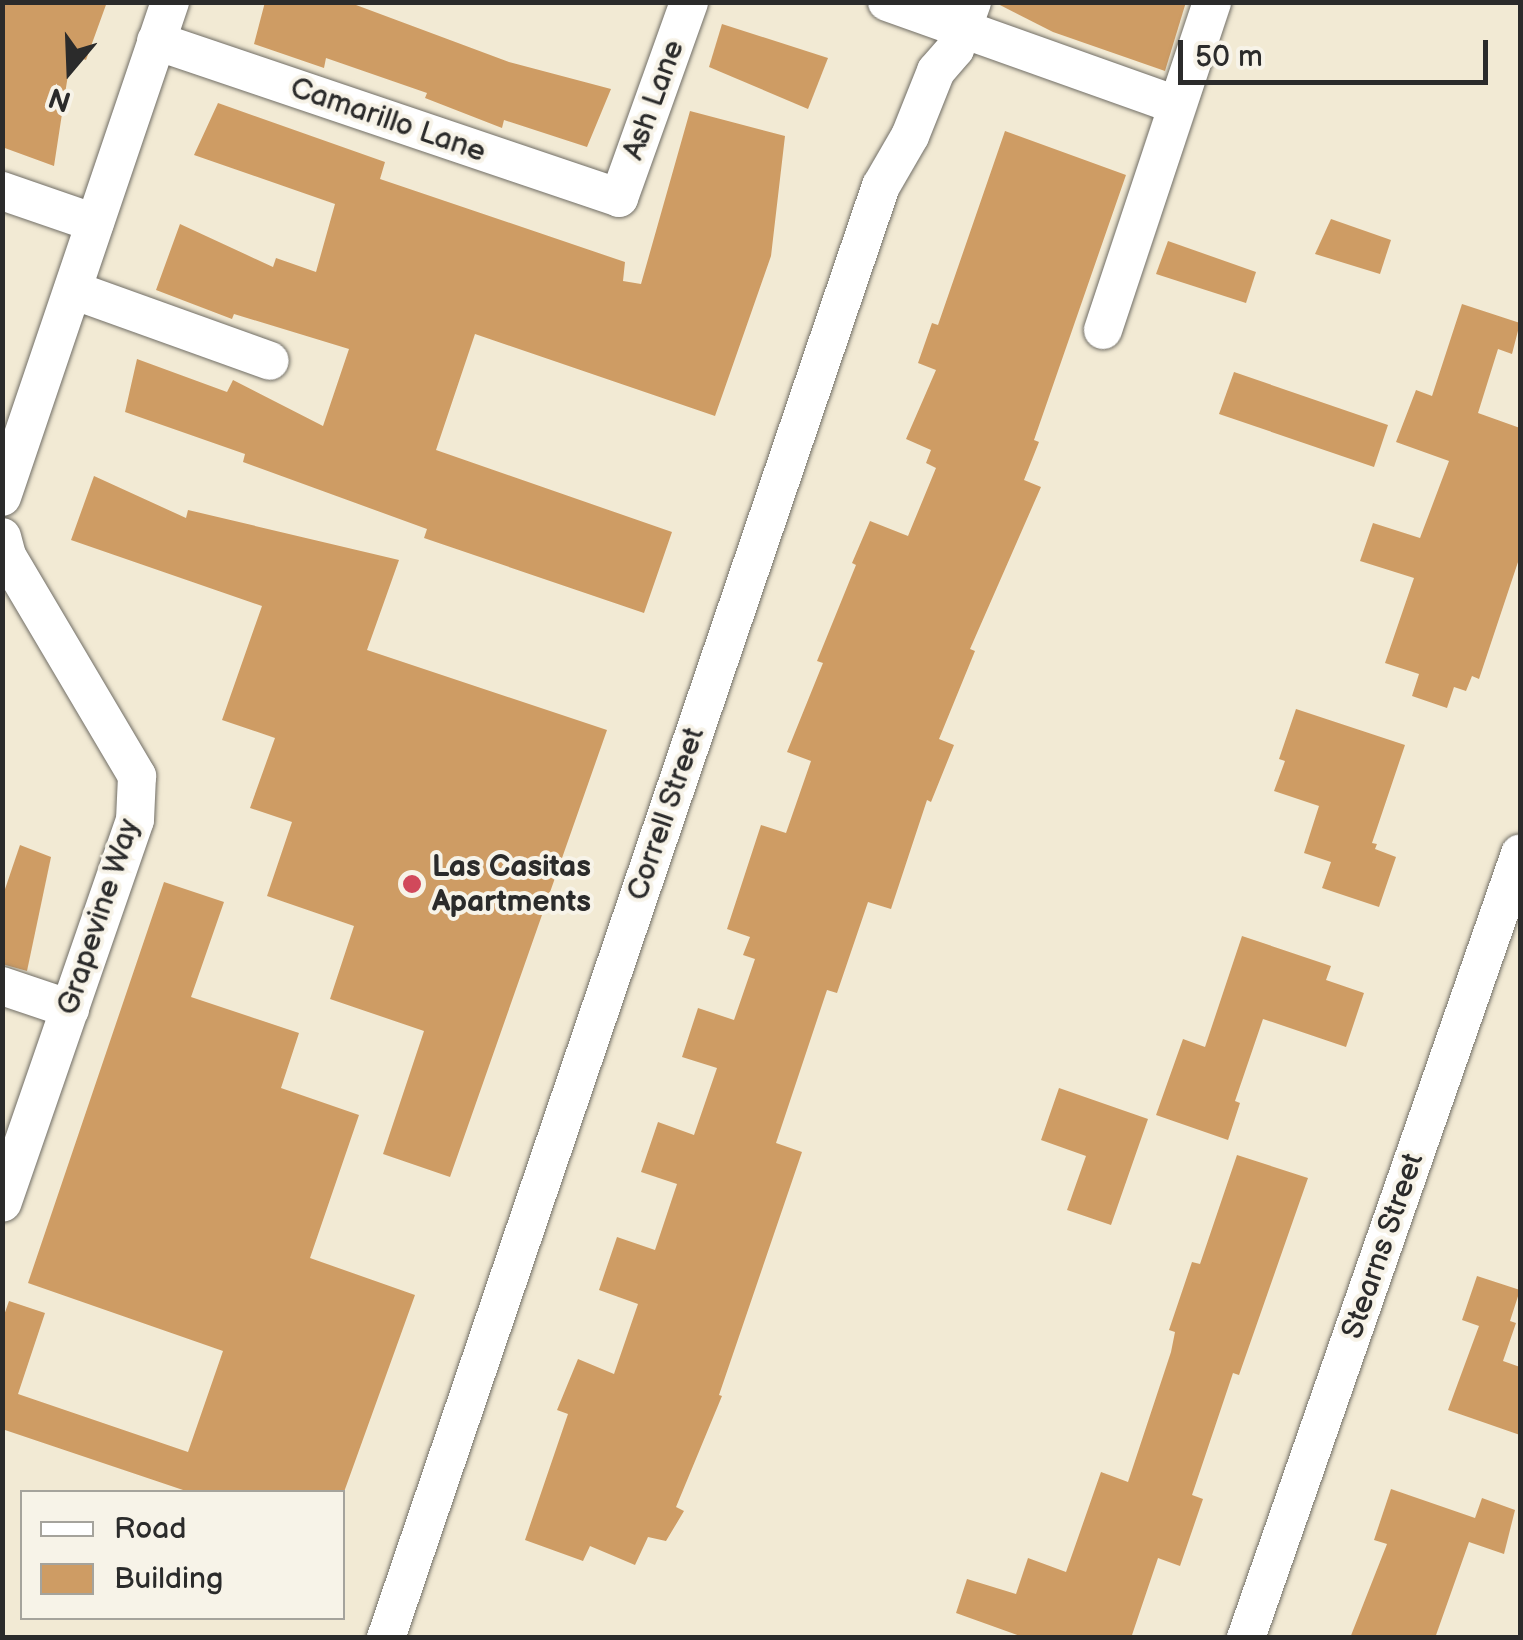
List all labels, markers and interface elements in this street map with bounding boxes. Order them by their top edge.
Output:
north arrow [20,20,120,120]
scale bar [1183,20,1493,82]
street label: Ash Lane [616,35,692,165]
text: 50 m [1195,39,1263,75]
street label: Camarillo Lane [286,70,490,170]
text: N [45,80,75,118]
street label: Correll Street [620,723,712,905]
street label: Grapevine Way [50,814,148,1020]
place label: Las Casitas Apartments [432,849,591,920]
marker: Las Casitas Apartments [401,873,423,895]
street label: Stearns Street [1334,1148,1432,1344]
legend [20,1490,345,1620]
text: Road [114,1511,187,1547]
text: Building [114,1561,223,1597]

